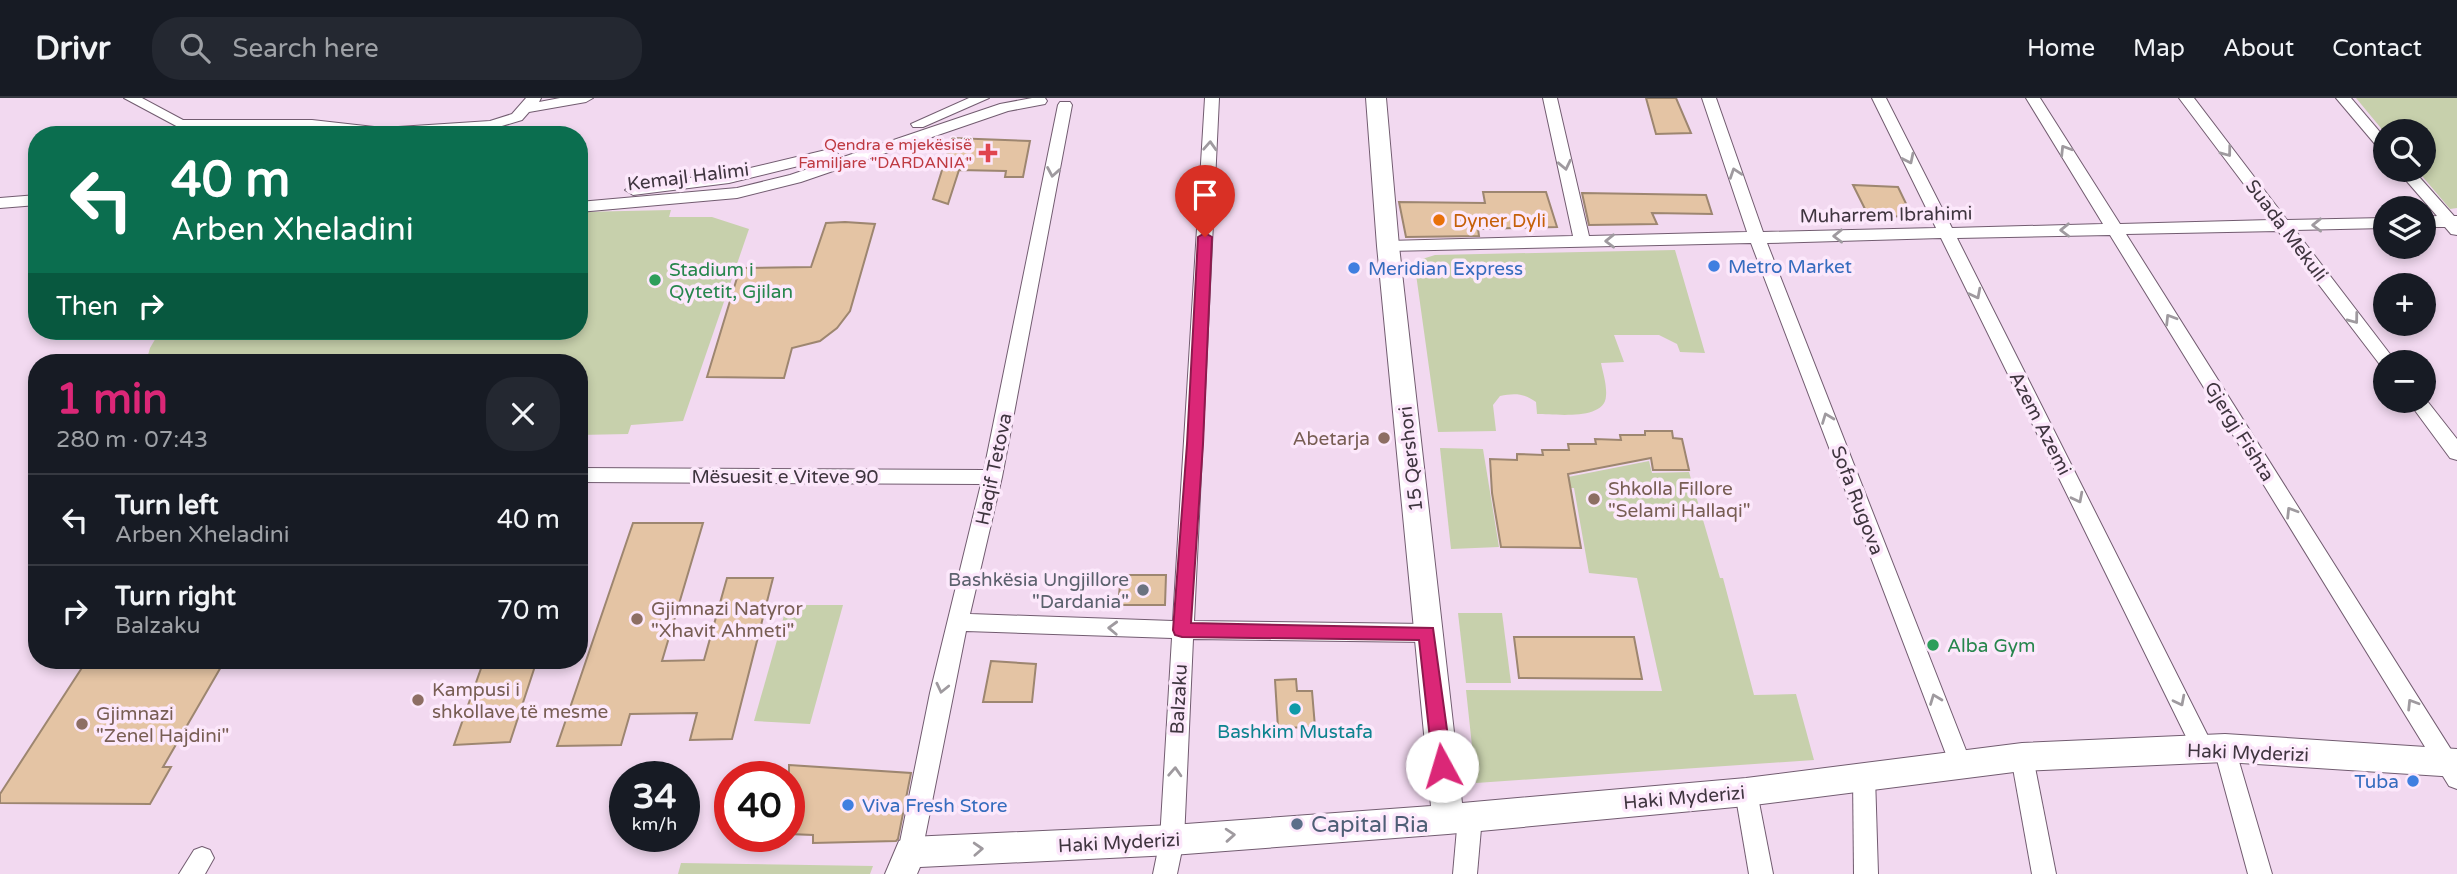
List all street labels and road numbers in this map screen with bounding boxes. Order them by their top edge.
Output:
street label: Kemajl Halimi [626,159,750,195]
street label: Suada Mekuli [2241,175,2332,286]
street label: Muharrem Ibrahimi [1799,202,1973,228]
street label: Azem Azemi [2005,368,2076,479]
street label: Gjergj Fishta [2200,378,2278,485]
street label: 15 Qershori [1395,405,1427,513]
street label: Haqif Tetova [971,411,1017,527]
street label: Sofa Rugova [1826,443,1888,558]
street label: Mësuesit e Viteve 90 [691,466,879,488]
street label: Balzaku [1166,663,1192,735]
street label: Haki Myderizi [2186,740,2309,766]
street label: Haki Myderizi [1622,782,1746,814]
street label: Haki Myderizi [1057,829,1181,857]

